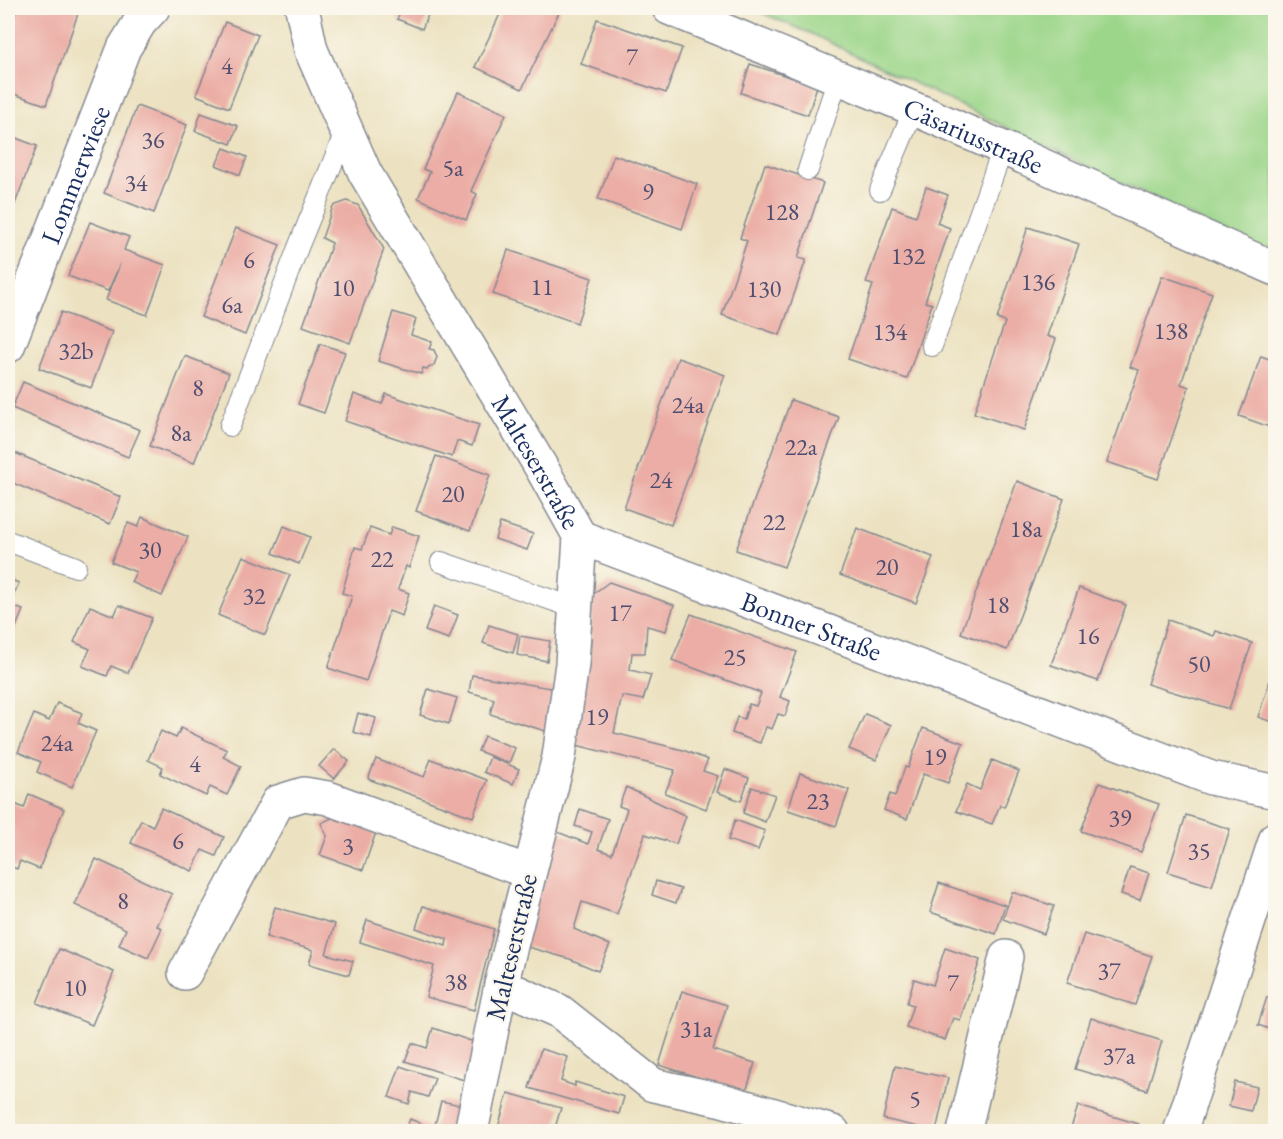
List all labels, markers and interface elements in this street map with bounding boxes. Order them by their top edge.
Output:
house number: 7 [626,41,638,72]
house number: 4 [221,50,233,81]
street label: Cäsariusstraße [898,89,1049,181]
street label: Lommerwiese [32,100,117,249]
house number: 36 [141,124,165,155]
house number: 5a [442,152,464,183]
house number: 34 [124,167,148,198]
house number: 9 [642,176,654,207]
house number: 128 [765,196,799,227]
house number: 132 [891,240,926,271]
house number: 6 [243,244,255,275]
house number: 136 [1021,266,1055,297]
house number: 11 [530,271,554,302]
house number: 10 [331,272,355,303]
house number: 130 [747,273,781,304]
house number: 6a [221,289,243,320]
house number: 138 [1154,315,1188,346]
house number: 134 [873,316,908,347]
house number: 32b [58,335,94,366]
house number: 8 [192,372,204,403]
street label: Malteserstraße [484,388,589,535]
house number: 24a [672,389,705,420]
house number: 8a [170,417,192,448]
house number: 22a [785,431,818,462]
house number: 24 [649,464,673,495]
house number: 20 [441,478,465,509]
house number: 22 [762,506,786,537]
house number: 18a [1010,513,1043,544]
house number: 30 [138,534,162,565]
house number: 22 [370,543,394,574]
house number: 20 [875,551,899,582]
house number: 32 [242,580,266,611]
street label: Bonner Straße [736,583,887,668]
house number: 18 [986,589,1010,620]
house number: 17 [608,597,632,628]
house number: 16 [1076,620,1100,651]
house number: 25 [723,641,747,672]
house number: 50 [1187,648,1211,679]
house number: 19 [585,701,609,732]
house number: 24a [41,727,74,758]
house number: 19 [923,741,947,772]
house number: 4 [189,748,201,779]
house number: 23 [806,785,830,816]
house number: 39 [1108,802,1132,833]
house number: 6 [172,825,184,856]
house number: 3 [342,830,354,861]
house number: 35 [1187,835,1211,866]
street label: Malteserstraße [477,870,545,1024]
house number: 8 [117,885,129,916]
house number: 37 [1097,955,1121,986]
house number: 38 [444,966,468,997]
house number: 7 [947,967,959,998]
house number: 10 [63,972,87,1003]
house number: 31a [680,1013,713,1044]
house number: 37a [1103,1040,1136,1071]
house number: 5 [909,1083,921,1114]

